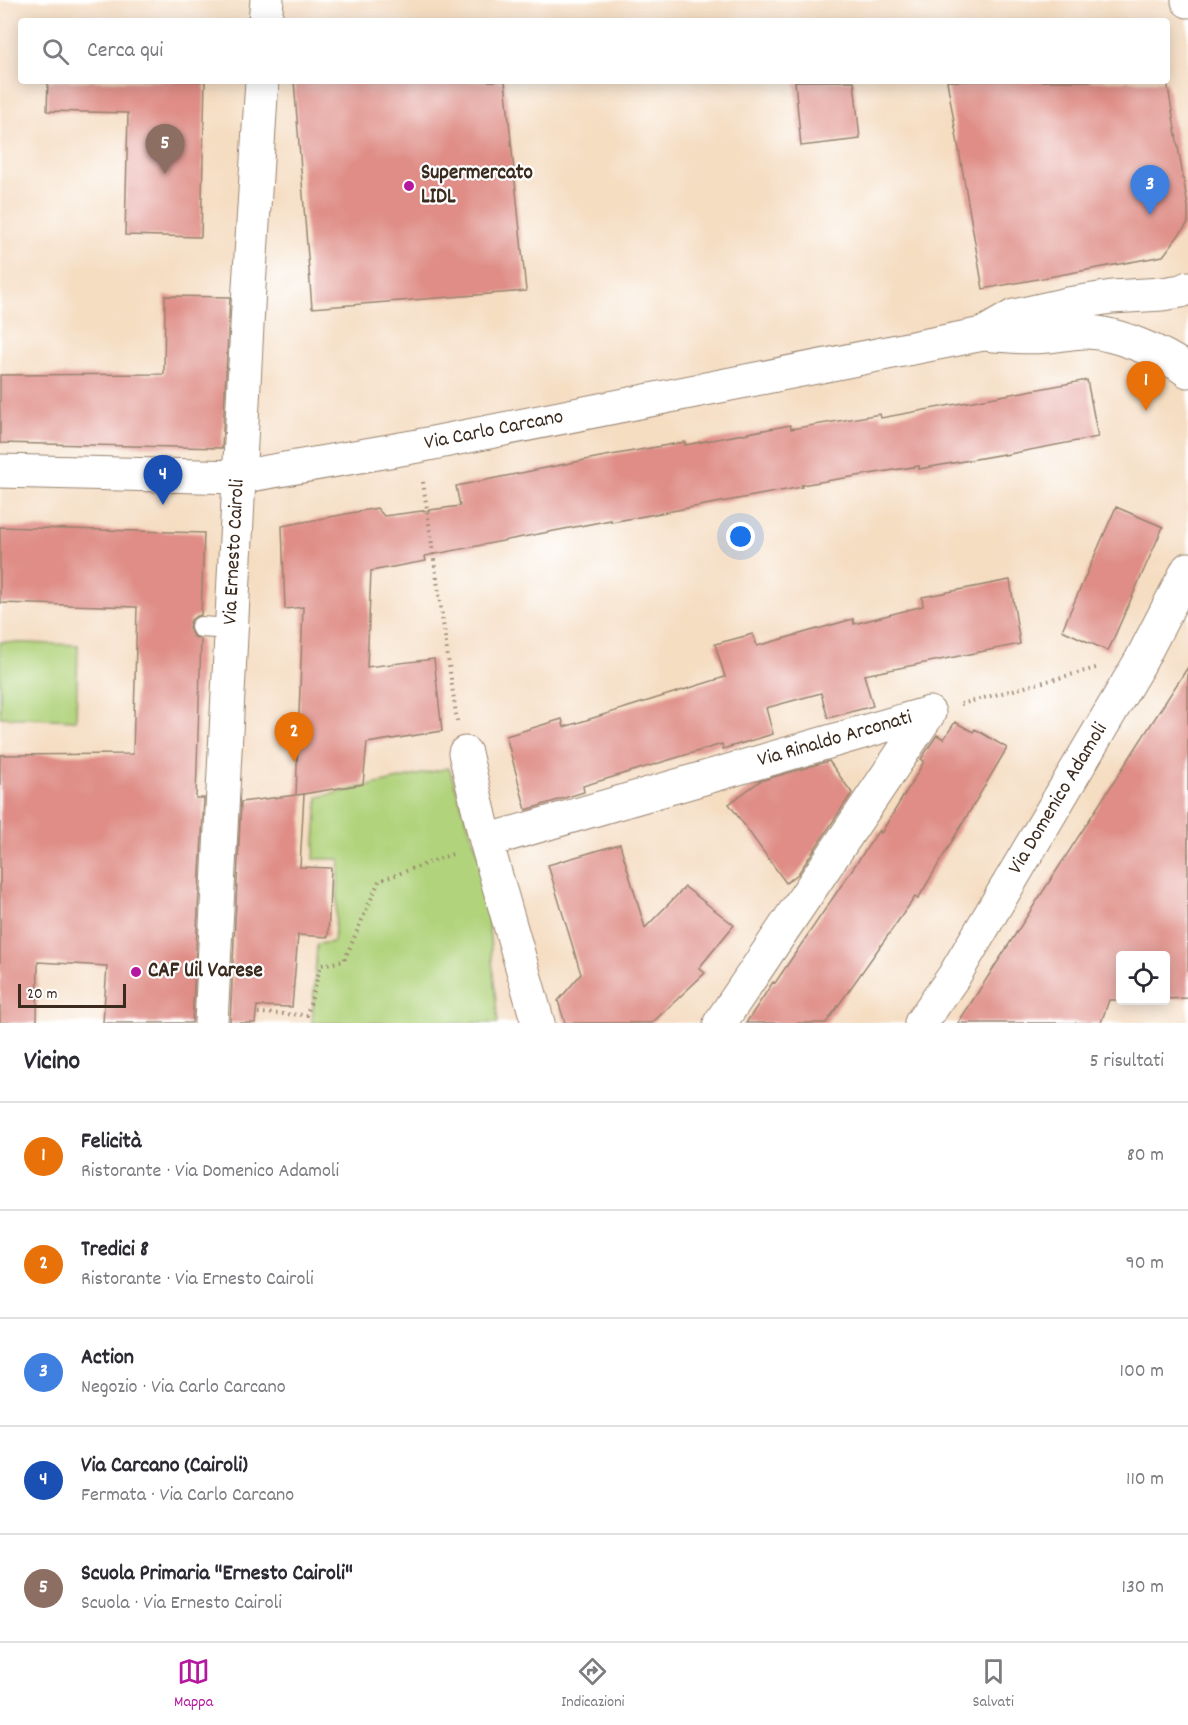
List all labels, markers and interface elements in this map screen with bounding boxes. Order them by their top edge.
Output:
search box [18,18,1170,84]
icon: search [39,35,72,68]
text: Cerca qui [87,36,163,67]
pin: 5 [146,124,184,174]
place label: Supermercato LIDL [421,159,533,213]
pin: 3 [1130,166,1170,215]
marker: Supermercato LIDL [402,179,416,193]
pin: 1 [1126,362,1166,411]
street label: Via Carlo Carcano [422,403,566,459]
pin: 4 [144,456,182,505]
street label: Via Ernesto Cairoli [216,478,254,626]
your location [726,522,755,551]
street label: Via Rinaldo Arconati [754,704,916,776]
pin: 2 [274,712,314,762]
street label: Via Domenico Adamoli [1002,717,1116,881]
map controls [1116,951,1170,1005]
button: locate [1116,951,1170,1005]
place label: CAF Uil Varese [148,957,263,987]
marker: CAF Uil Varese [129,965,143,979]
scale bar [18,981,126,1008]
text: 20 m [27,983,57,1006]
text: Vicino [24,1044,80,1081]
text: 5 risultati [1089,1048,1164,1076]
text: Felicità [81,1127,142,1158]
text: 1 [41,1142,46,1170]
text: 80 m [1127,1142,1164,1170]
text: Ristorante · Via Domenico Adamoli [81,1158,339,1186]
text: Tredici 8 [81,1235,149,1266]
text: 2 [39,1250,48,1278]
text: 90 m [1126,1250,1164,1278]
text: Ristorante · Via Ernesto Cairoli [81,1266,314,1294]
text: Action [81,1343,134,1374]
text: 3 [39,1358,48,1386]
text: 100 m [1120,1358,1164,1386]
text: Negozio · Via Carlo Carcano [81,1374,286,1402]
text: Via Carcano (Cairoli) [81,1451,248,1482]
text: 4 [39,1466,48,1494]
text: 110 m [1126,1466,1164,1494]
text: Fermata · Via Carlo Carcano [81,1482,294,1510]
text: Scuola Primaria "Ernesto Cairoli" [81,1559,353,1590]
text: 5 [39,1574,48,1602]
text: 130 m [1122,1574,1164,1602]
text: Scuola · Via Ernesto Cairoli [81,1590,282,1618]
tab: Mappa [174,1655,213,1714]
tab: Indicazioni [561,1655,624,1714]
tab: Salvati [973,1655,1014,1714]

